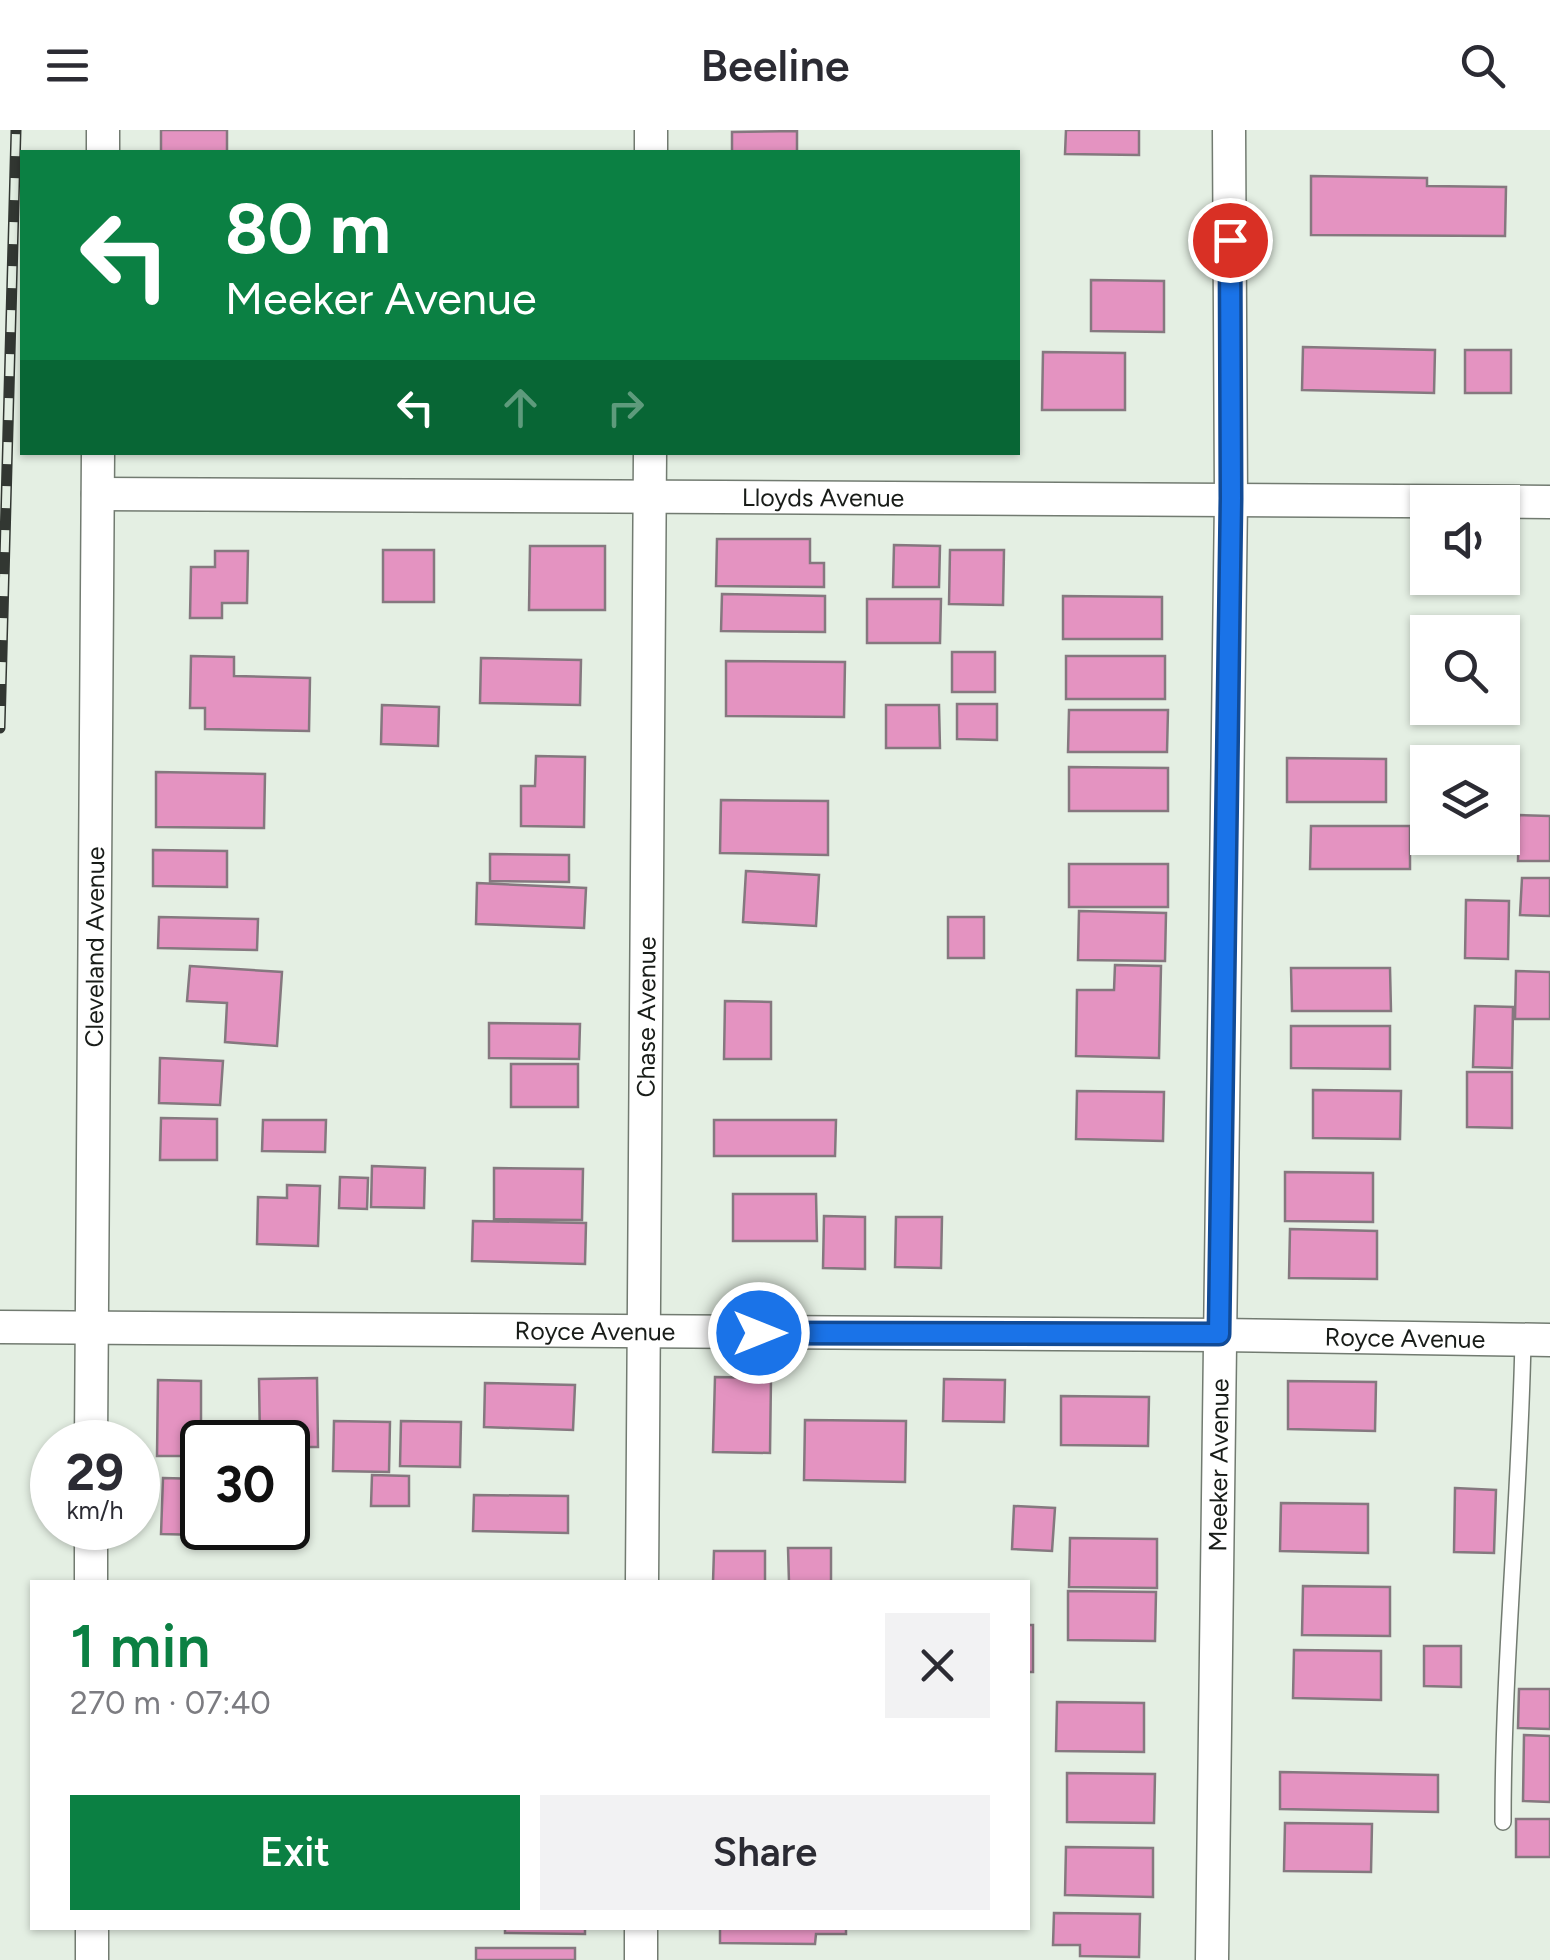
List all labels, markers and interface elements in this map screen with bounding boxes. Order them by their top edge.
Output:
icon: menu [40,38,95,93]
text: Beeline [700,38,850,92]
icon: search [1455,38,1510,93]
text: 80 m [225,186,391,271]
icon: left [60,190,190,320]
pin [1188,198,1273,283]
icon: arrive [1203,213,1258,268]
text: Meeker Avenue [225,271,537,325]
icon: left [388,380,443,435]
icon: ahead [493,380,548,435]
icon: right [598,380,653,435]
street label: Lloyds Avenue [742,482,904,513]
map controls [1410,485,1520,855]
button: sound [1410,485,1520,595]
button: search [1410,615,1520,725]
button: layers [1410,745,1520,855]
street label: Cleveland Avenue [79,846,110,1048]
street label: Chase Avenue [630,936,662,1098]
position arrow [707,1281,811,1385]
street label: Royce Avenue [515,1315,675,1346]
street label: Royce Avenue [1324,1322,1485,1354]
street label: Meeker Avenue [1202,1378,1235,1552]
speed limit sign: 30 [180,1420,310,1550]
text: 29 [66,1442,124,1503]
text: km/h [66,1495,124,1525]
text: 1 min [70,1610,210,1682]
button: close [885,1613,990,1718]
text: 270 m · 07:40 [70,1684,271,1722]
button: Exit [70,1795,520,1910]
button: Share [540,1795,990,1910]

